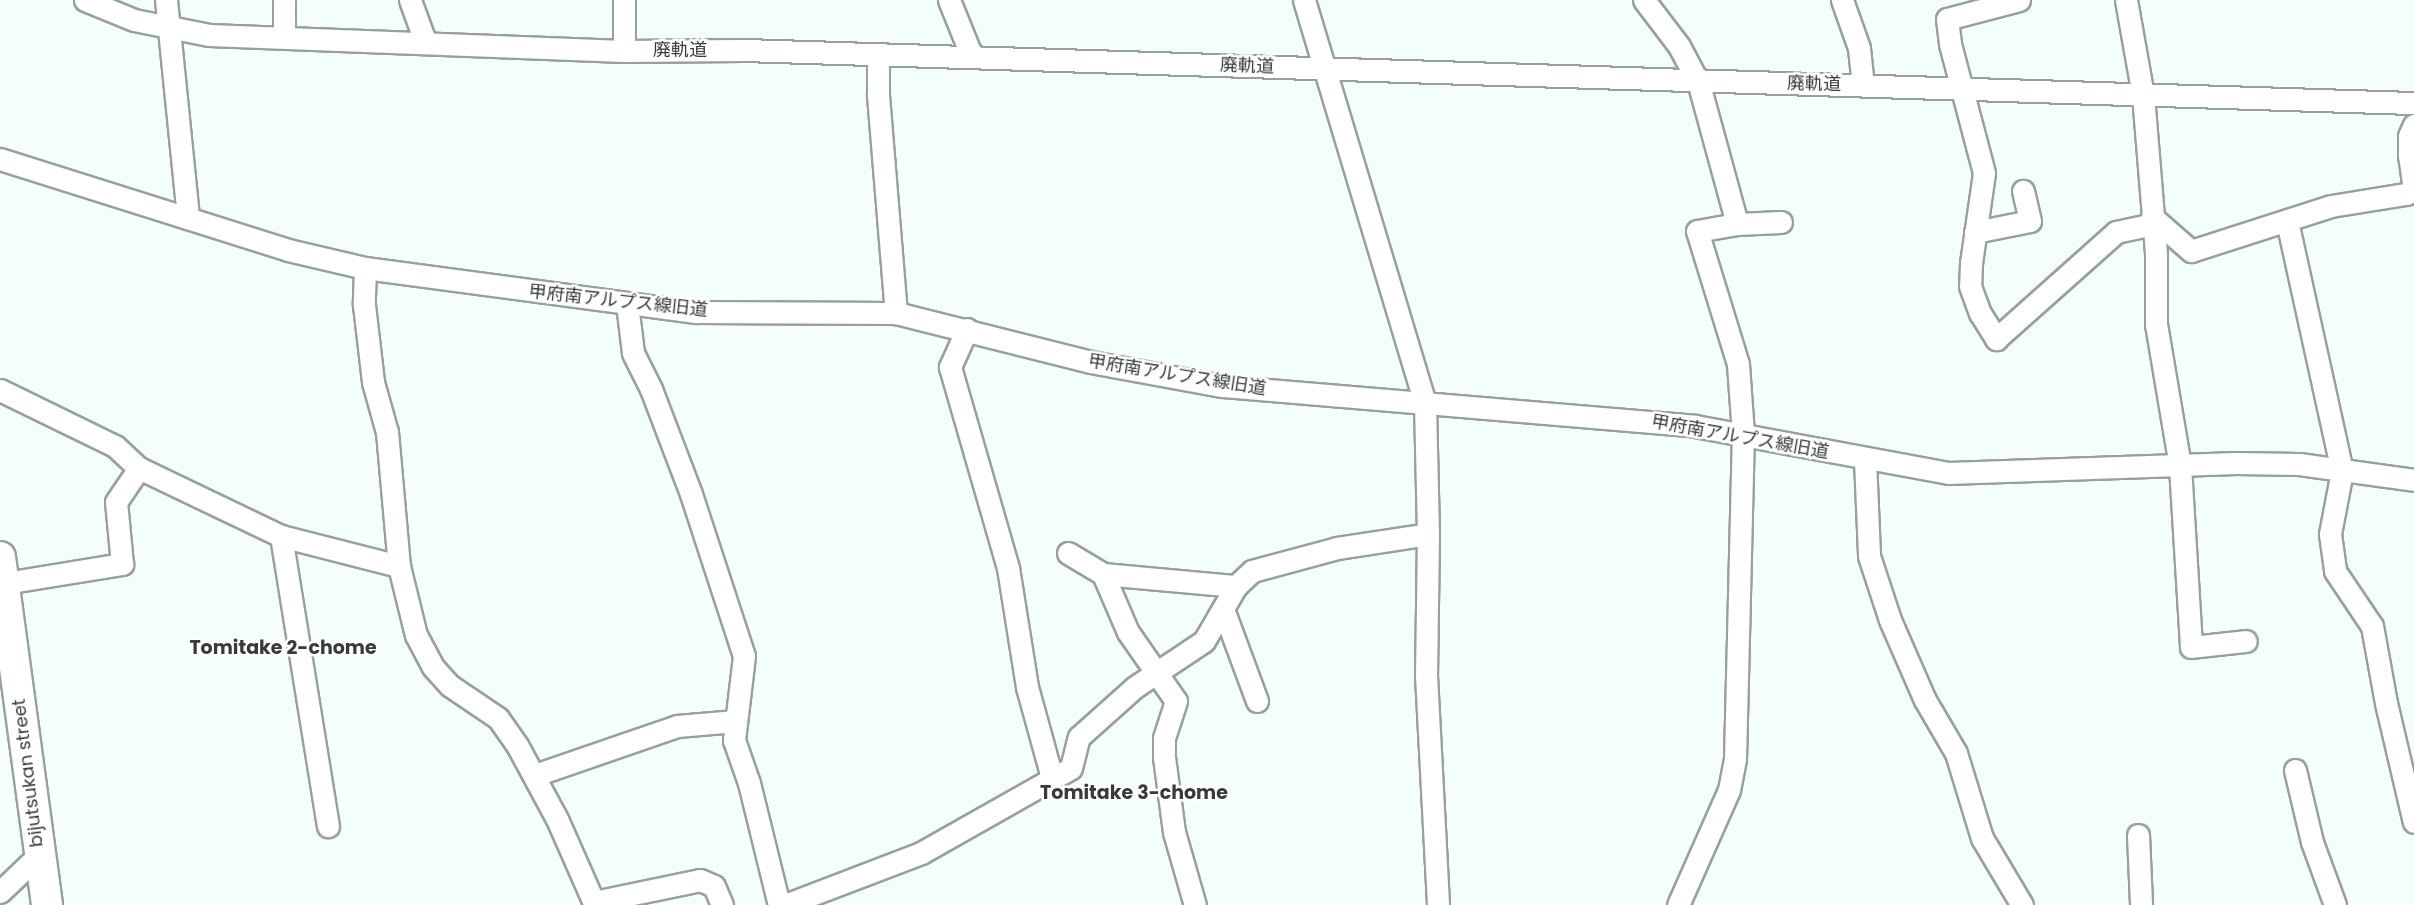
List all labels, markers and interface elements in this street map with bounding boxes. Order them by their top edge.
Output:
street label: 廃軌道 [653,39,707,61]
street label: 廃軌道 [1220,54,1274,78]
street label: 廃軌道 [1787,73,1841,95]
street label: 甲府南アルプス線旧道 [527,281,709,321]
street label: 甲府南アルプス線旧道 [1086,350,1268,400]
street label: 甲府南アルプス線旧道 [1649,411,1831,463]
district label: Tomitake 2-chome [189,637,377,659]
street label: bijutsukan street [8,698,48,848]
district label: Tomitake 3-chome [1040,782,1228,804]

